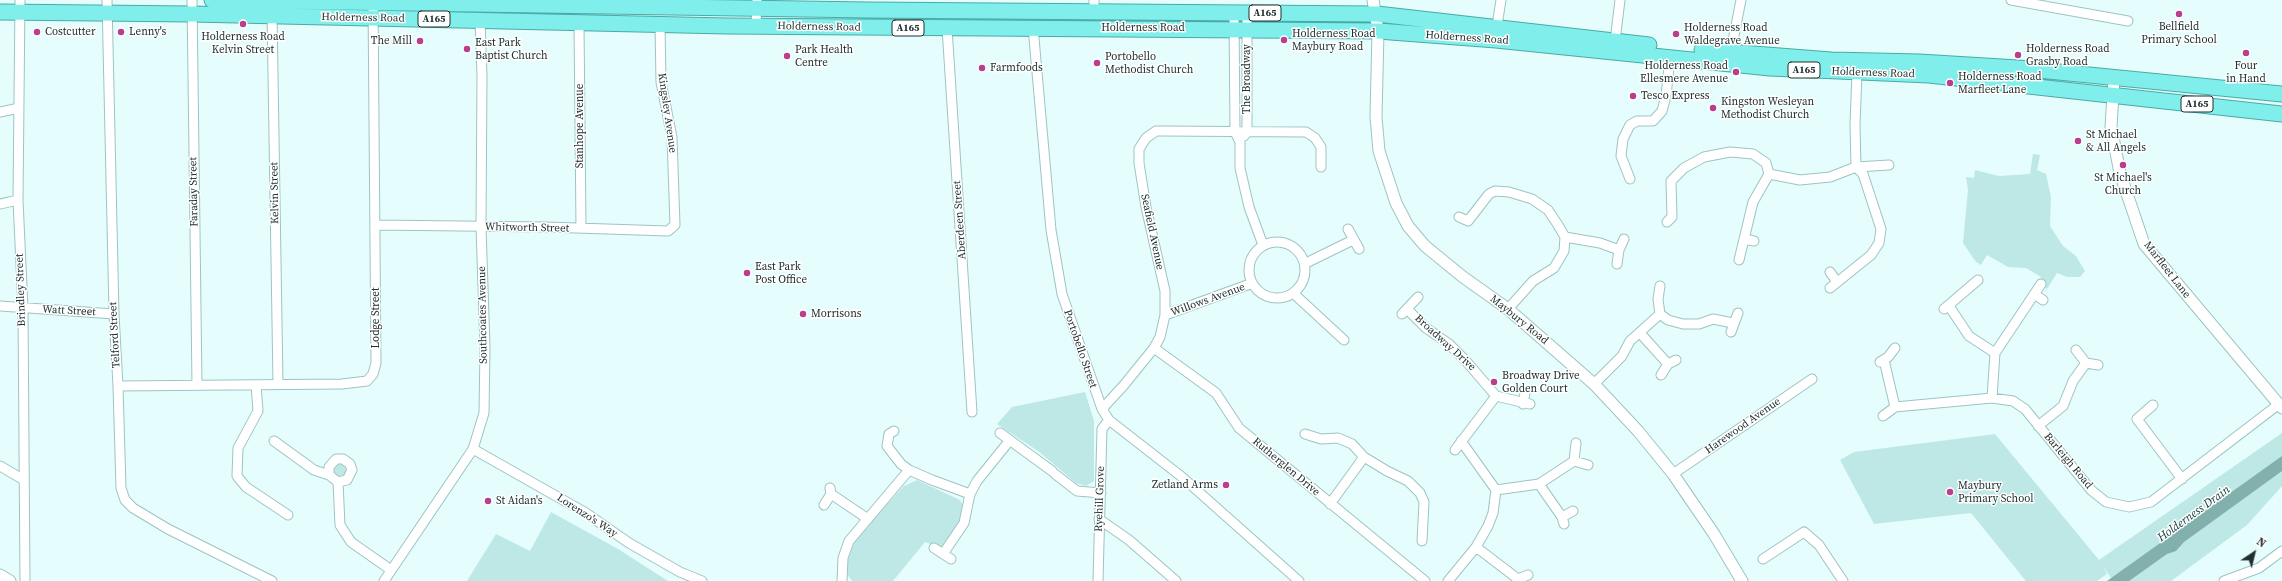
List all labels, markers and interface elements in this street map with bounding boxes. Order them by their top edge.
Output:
road number: A165 [1249,5,1281,21]
marker: Bellfield Primary School [2174,9,2184,19]
street label: Holderness Road [321,11,405,25]
road number: A165 [418,11,450,27]
marker: Holderness Road Kelvin Street [238,19,248,29]
street label: Holderness Road [777,20,861,34]
road number: A165 [892,20,924,36]
place label: Bellfield Primary School [2141,20,2217,46]
street label: Holderness Road [1101,21,1185,35]
place label: Holderness Road Waldegrave Avenue [1684,21,1780,47]
place label: Costcutter [45,25,96,39]
place label: Lenny's [129,25,166,39]
marker: Costcutter [32,27,42,37]
marker: Lenny's [116,27,126,37]
place label: Holderness Road Maybury Road [1292,27,1375,53]
street label: Holderness Road [1425,29,1509,47]
marker: Holderness Road Waldegrave Avenue [1671,29,1681,39]
place label: Holderness Road Kelvin Street [201,30,285,56]
place label: The Mill [371,34,412,48]
marker: Holderness Road Maybury Road [1279,35,1289,45]
marker: The Mill [415,36,425,46]
place label: East Park Baptist Church [475,36,548,62]
place label: Holderness Road Grasby Road [2026,42,2109,68]
place label: Park Health Centre [795,43,853,69]
marker: East Park Baptist Church [462,44,472,54]
street label: The Broadway [1240,44,1254,114]
marker: Four in Hand [2241,48,2251,58]
place label: Portobello Methodist Church [1105,50,1193,76]
marker: Holderness Road Grasby Road [2013,50,2023,60]
marker: Park Health Centre [782,51,792,61]
marker: Portobello Methodist Church [1092,58,1102,68]
place label: Holderness Road Ellesmere Avenue [1640,59,1728,85]
place label: Four in Hand [2226,59,2266,85]
place label: Farmfoods [990,61,1043,75]
road number: A165 [1788,62,1820,78]
marker: Farmfoods [977,63,987,73]
street label: Holderness Road [1831,65,1915,81]
marker: Holderness Road Ellesmere Avenue [1731,67,1741,77]
place label: Holderness Road Marfleet Lane [1958,70,2041,96]
street label: Kingsley Avenue [655,72,679,154]
marker: Holderness Road Marfleet Lane [1945,78,1955,88]
street label: Stanhope Avenue [573,84,587,168]
place label: Tesco Express [1641,89,1710,103]
marker: Tesco Express [1628,91,1638,101]
place label: Kingston Wesleyan Methodist Church [1721,95,1814,121]
road number: A165 [2181,96,2213,112]
marker: Kingston Wesleyan Methodist Church [1708,103,1718,113]
place label: St Michael & All Angels [2086,128,2146,154]
marker: St Michael & All Angels [2073,136,2083,146]
street label: Faraday Street [187,157,201,227]
marker: St Michael's Church [2118,160,2128,170]
street label: Kelvin Street [268,162,282,224]
place label: St Michael's Church [2094,171,2152,197]
street label: Aberdeen Street [951,180,969,260]
street label: Seafield Avenue [1138,193,1166,271]
street label: Whitworth Street [485,221,569,235]
street label: Marfleet Lane [2141,239,2193,301]
street label: Brindley Street [13,253,29,327]
place label: East Park Post Office [755,260,807,286]
street label: Southcoates Avenue [476,266,490,364]
marker: East Park Post Office [742,268,752,278]
street label: Willows Avenue [1169,280,1247,320]
street label: Lodge Street [369,288,383,348]
street label: Maybury Road [1487,292,1551,348]
street label: Telford Street [107,302,123,368]
street label: Watt Street [42,303,96,319]
place label: Morrisons [811,307,862,321]
street label: Portobello Street [1060,308,1100,390]
marker: Morrisons [798,309,808,319]
street label: Broadway Drive [1412,312,1478,374]
place label: Broadway Drive Golden Court [1502,369,1580,395]
marker: Broadway Drive Golden Court [1489,377,1499,387]
street label: Harewood Avenue [1703,395,1783,457]
street label: Barleigh Road [2041,430,2095,492]
street label: Rutherglen Drive [1250,435,1322,499]
street label: Ryehill Grove [1092,466,1108,532]
place label: Zetland Arms [1152,478,1218,492]
place label: Maybury Primary School [1958,479,2033,505]
marker: Zetland Arms [1221,480,1231,490]
water label: Holderness Drain [2155,483,2233,545]
marker: Maybury Primary School [1945,487,1955,497]
street label: Lorenzo's Way [554,491,620,541]
place label: St Aidan's [496,494,542,508]
marker: St Aidan's [483,496,493,506]
north arrow [2234,533,2274,573]
text: N [2254,534,2269,551]

